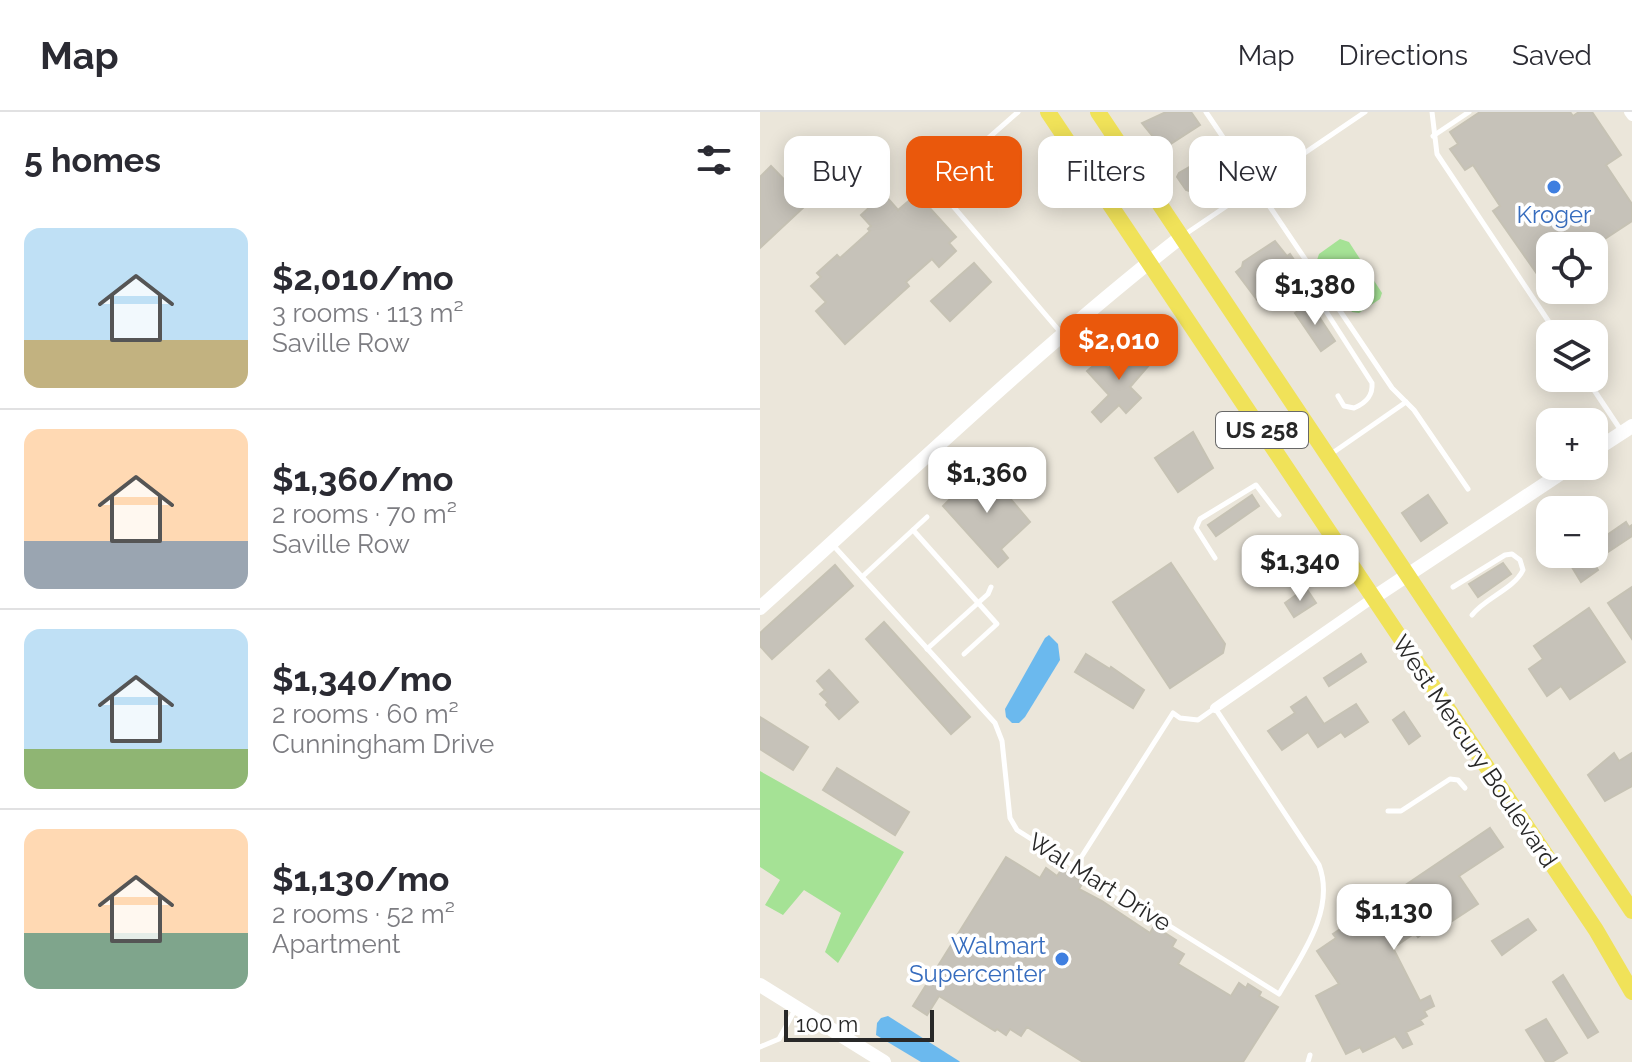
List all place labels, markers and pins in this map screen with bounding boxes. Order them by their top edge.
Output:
marker: Kroger [1545,178,1563,196]
place label: Kroger [1516,200,1592,229]
pin: $1,380 [1250,259,1380,327]
pin: $2,010 [1054,314,1184,382]
pin: $1,360 [922,447,1052,515]
pin: $1,340 [1235,535,1365,603]
pin: $1,130 [1329,884,1459,952]
place label: Walmart Supercenter [909,931,1047,988]
marker: Walmart Supercenter [1053,950,1071,968]

